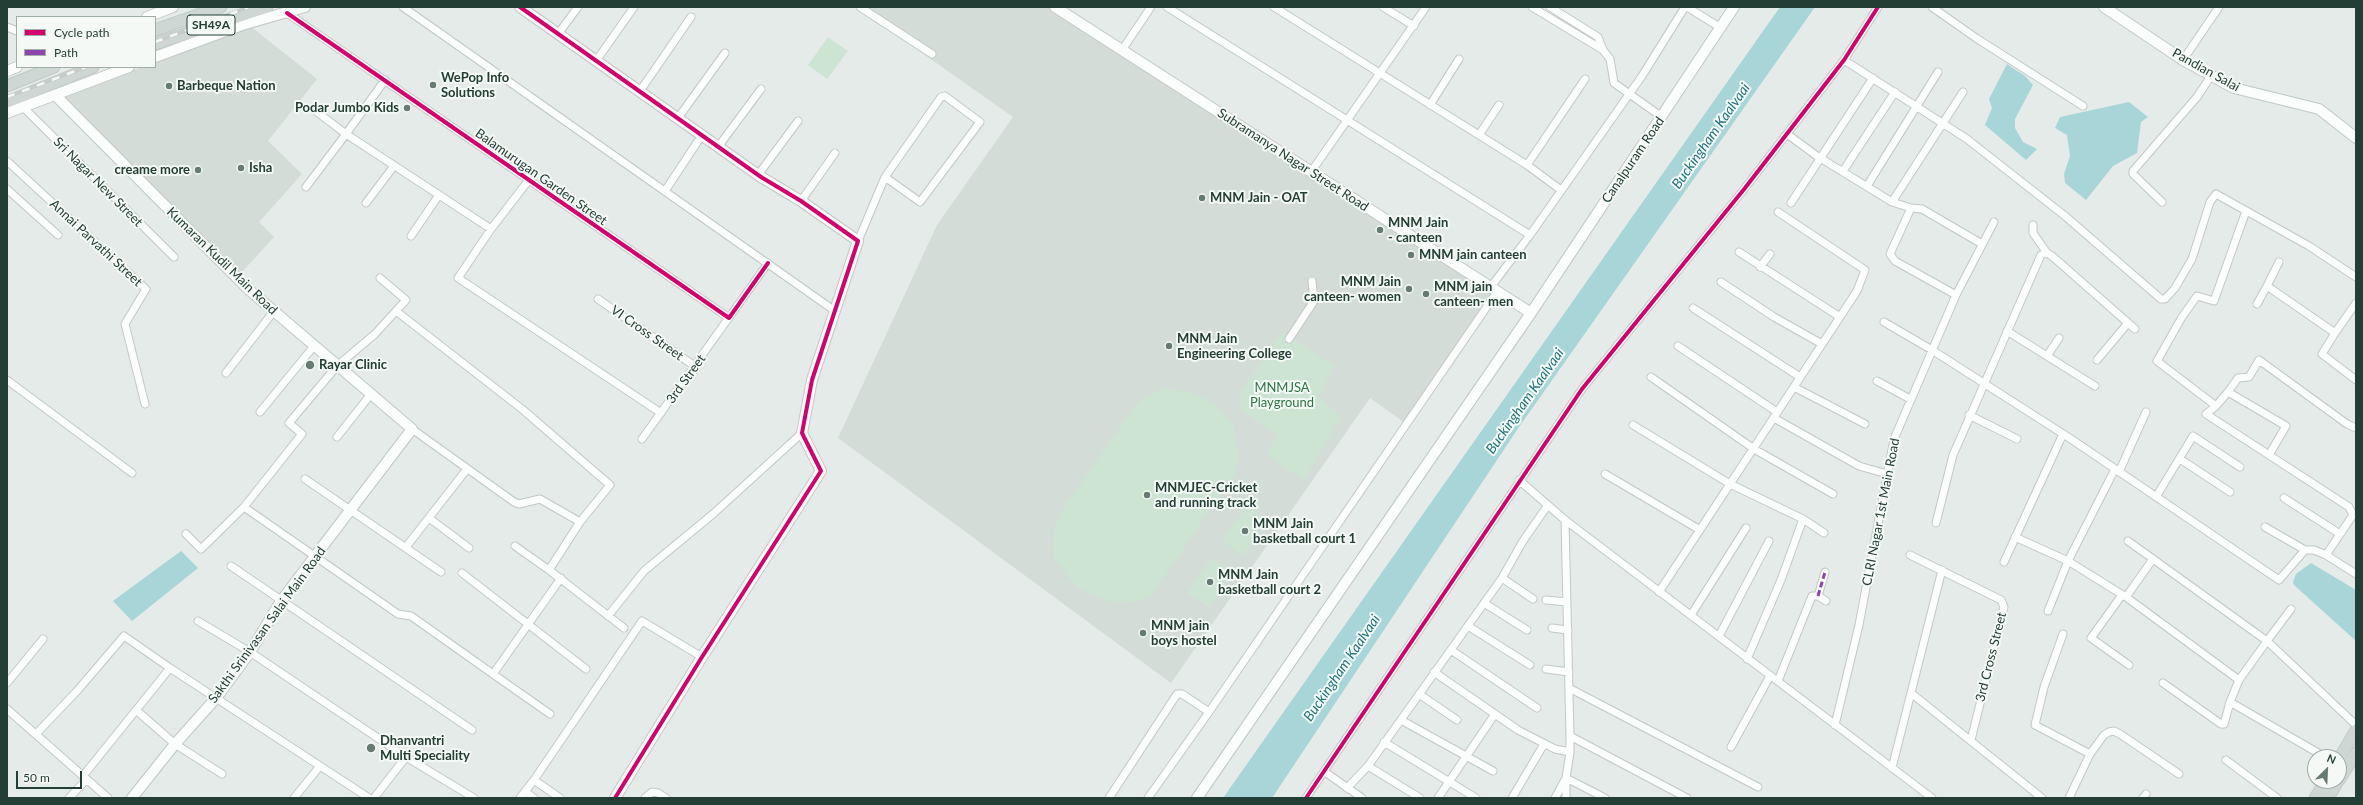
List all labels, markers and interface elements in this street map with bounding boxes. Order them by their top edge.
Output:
road number: SH49A [187,15,235,35]
legend [16,16,156,68]
text: Cycle path [54,25,109,40]
text: Path [54,45,78,60]
street label: Pandian Salai [2169,45,2243,95]
place label: WePop Info Solutions [441,70,509,101]
place label: Barbeque Nation [177,78,276,94]
marker: WePop Info Solutions [428,80,438,90]
water label: Buckingham Kaalvaai [1668,80,1754,192]
marker: Barbeque Nation [164,81,174,91]
place label: Podar Jumbo Kids [295,100,399,116]
marker: Podar Jumbo Kids [402,103,412,113]
street label: Subramanya Nagar Street Road [1215,105,1371,215]
street label: Canalpuram Road [1598,114,1668,206]
street label: Balamurugan Garden Street [472,125,610,229]
street label: Sri Nagar New Street [50,134,146,230]
place label: Isha [249,160,272,176]
place label: creame more [115,162,190,178]
marker: Isha [236,163,246,173]
marker: creame more [193,165,203,175]
place label: MNM Jain - OAT [1210,190,1308,206]
marker: MNM Jain - OAT [1197,193,1207,203]
street label: Annai Parvathi Street [47,196,145,290]
street label: Kumaran Kudil Main Road [164,204,280,318]
place label: MNM Jain - canteen [1388,215,1448,246]
marker: MNM Jain - canteen [1375,225,1385,235]
place label: MNM jain canteen [1419,247,1527,263]
marker: MNM jain canteen [1406,250,1416,260]
place label: MNM Jain canteen- women [1304,274,1401,305]
place label: MNM jain canteen- men [1434,279,1513,310]
marker: MNM Jain canteen- women [1404,284,1414,294]
marker: MNM jain canteen- men [1421,289,1431,299]
street label: VI Cross Street [608,302,686,364]
place label: MNM Jain Engineering College [1177,331,1292,362]
marker: MNM Jain Engineering College [1164,341,1174,351]
water label: Buckingham Kaalvaai [1482,345,1568,457]
street label: 3rd Street [663,351,709,407]
place label: Rayar Clinic [319,357,387,373]
marker: Rayar Clinic [304,359,316,371]
park label: MNMJSA Playground [1250,380,1314,411]
street label: CLRI Nagar 1st Main Road [1859,437,1903,587]
place label: MNMJEC-Cricket and running track [1155,480,1257,511]
marker: MNMJEC-Cricket and running track [1142,490,1152,500]
place label: MNM Jain basketball court 1 [1253,516,1356,547]
marker: MNM Jain basketball court 1 [1240,526,1250,536]
street label: Sakthi Srinivasan Salai Main Road [205,544,329,706]
place label: MNM Jain basketball court 2 [1218,567,1321,598]
marker: MNM Jain basketball court 2 [1205,577,1215,587]
street label: 3rd Cross Street [1972,611,2010,703]
water label: Buckingham Kaalvaai [1300,612,1384,724]
place label: MNM jain boys hostel [1151,618,1217,649]
marker: MNM jain boys hostel [1138,628,1148,638]
place label: Dhanvantri Multi Speciality [380,733,470,764]
marker: Dhanvantri Multi Speciality [365,742,377,754]
north arrow [2307,749,2347,789]
text: N [2325,751,2338,766]
scale bar [18,763,84,789]
text: 50 m [23,770,50,785]

